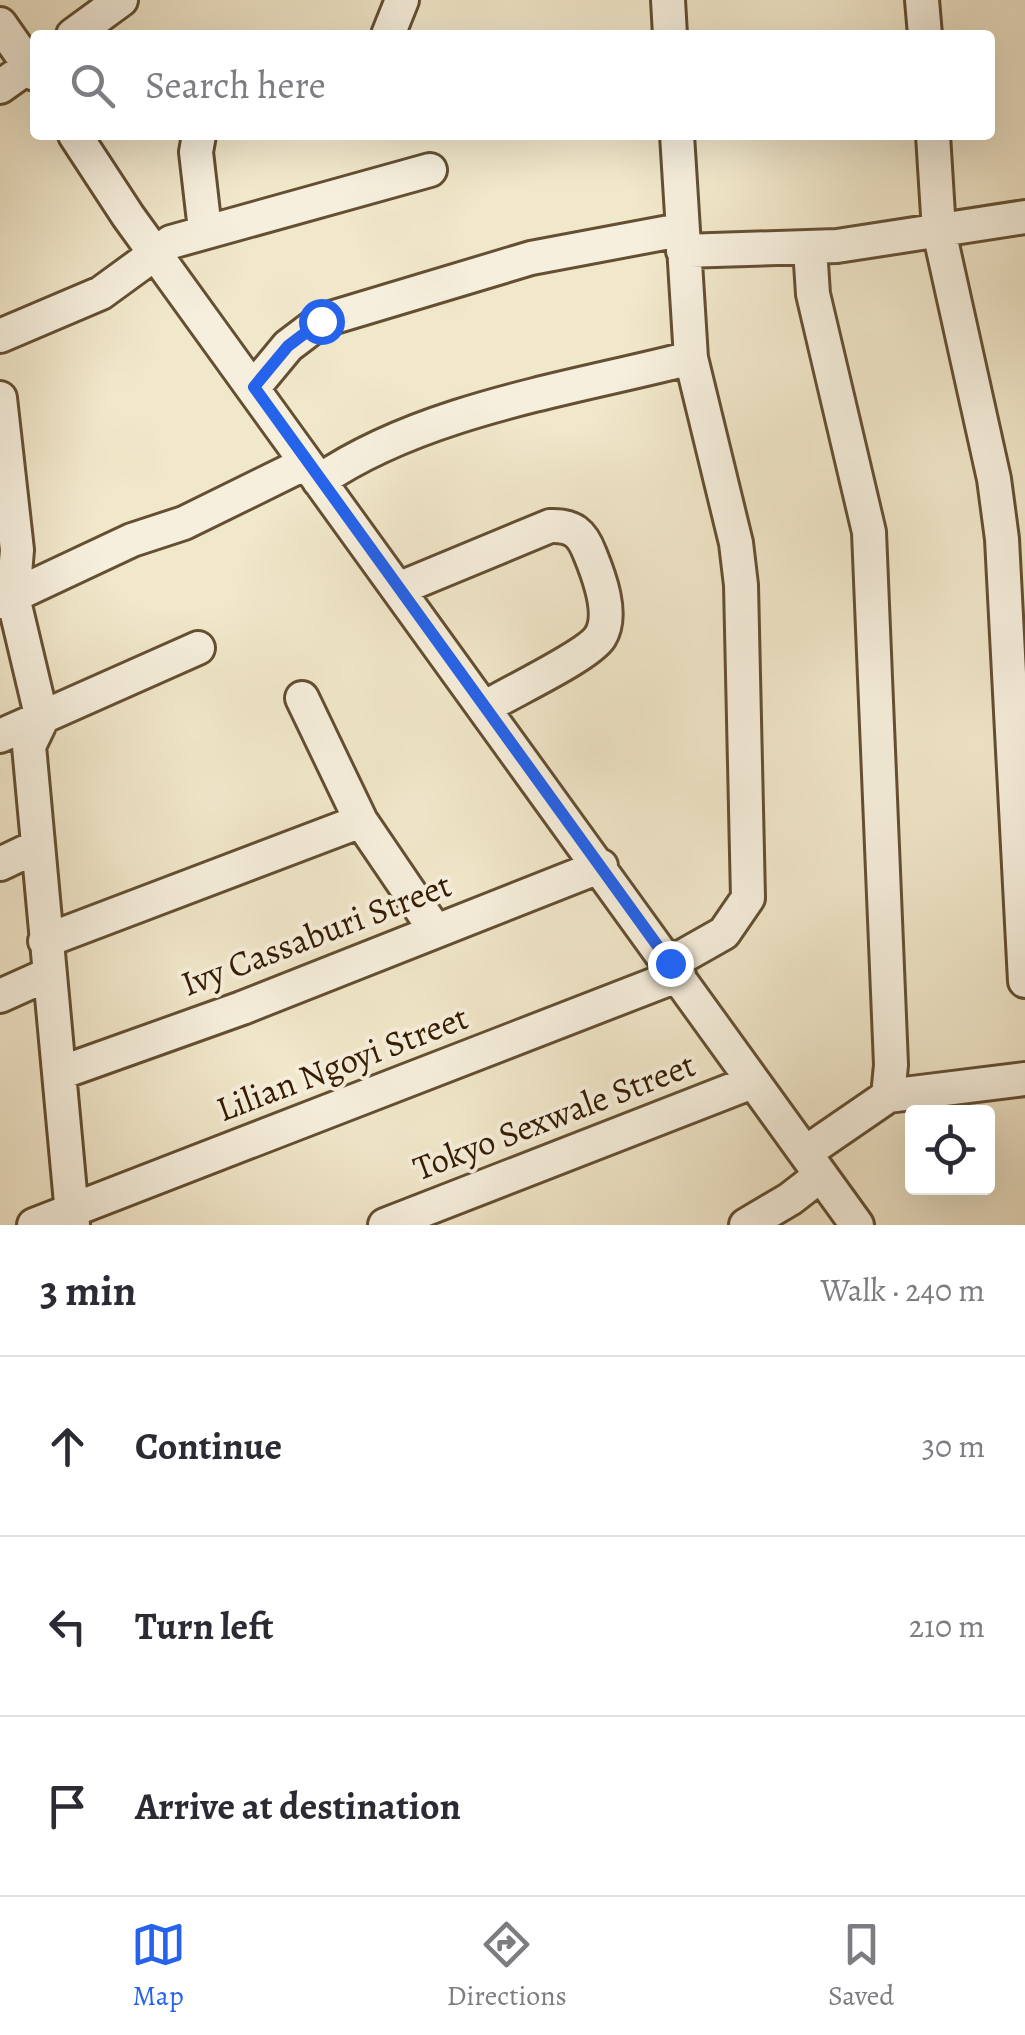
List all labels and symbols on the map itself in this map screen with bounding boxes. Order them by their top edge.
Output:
route start [299,299,345,345]
street label: Ivy Cassaburi Street [174,860,458,1008]
route end [648,941,694,987]
street label: Lilian Ngoyi Street [209,993,475,1133]
street label: Tokyo Sexwale Street [406,1040,702,1192]

